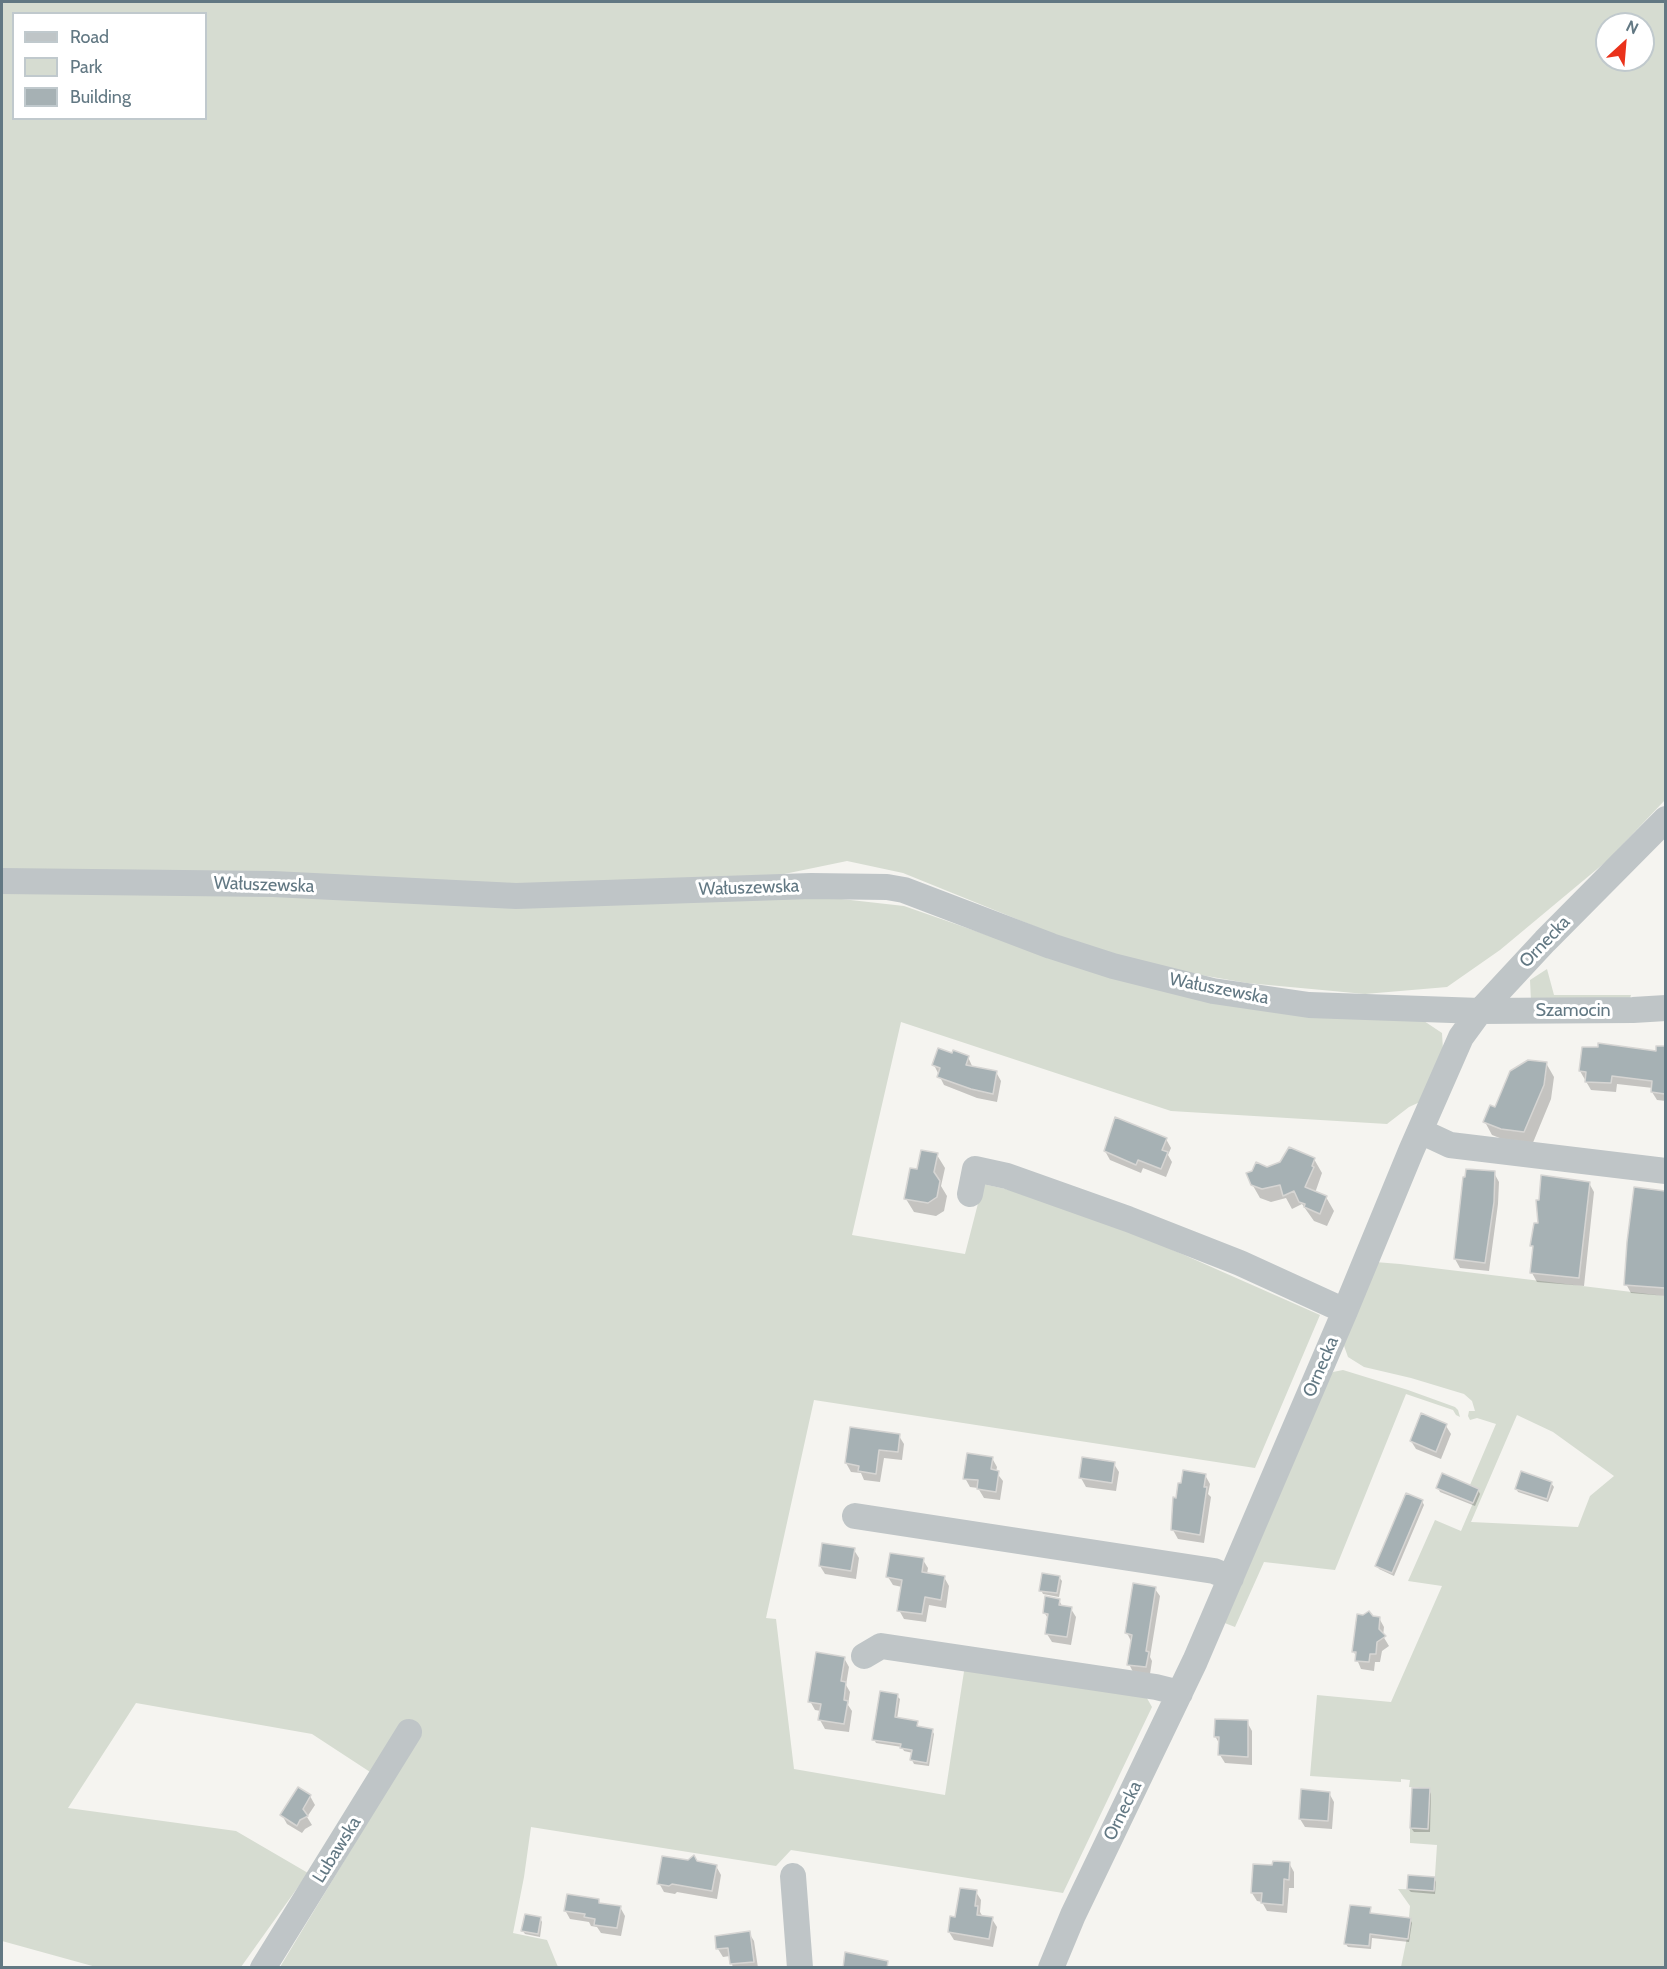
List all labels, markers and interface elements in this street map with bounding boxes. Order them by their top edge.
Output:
legend [12,12,207,120]
north arrow [1595,12,1655,72]
text: N [1623,16,1641,38]
text: Road [70,26,109,48]
text: Park [70,56,102,78]
text: Building [70,86,131,108]
street label: Wałuszewska [213,872,315,898]
street label: Wałuszewska [698,875,800,901]
street label: Ornecka [1515,912,1575,972]
street label: Wałuszewska [1168,969,1270,1009]
street label: Szamocin [1535,1000,1611,1022]
street label: Ornecka [1299,1334,1343,1400]
street label: Ornecka [1099,1778,1147,1844]
street label: Lubawska [308,1813,366,1887]

